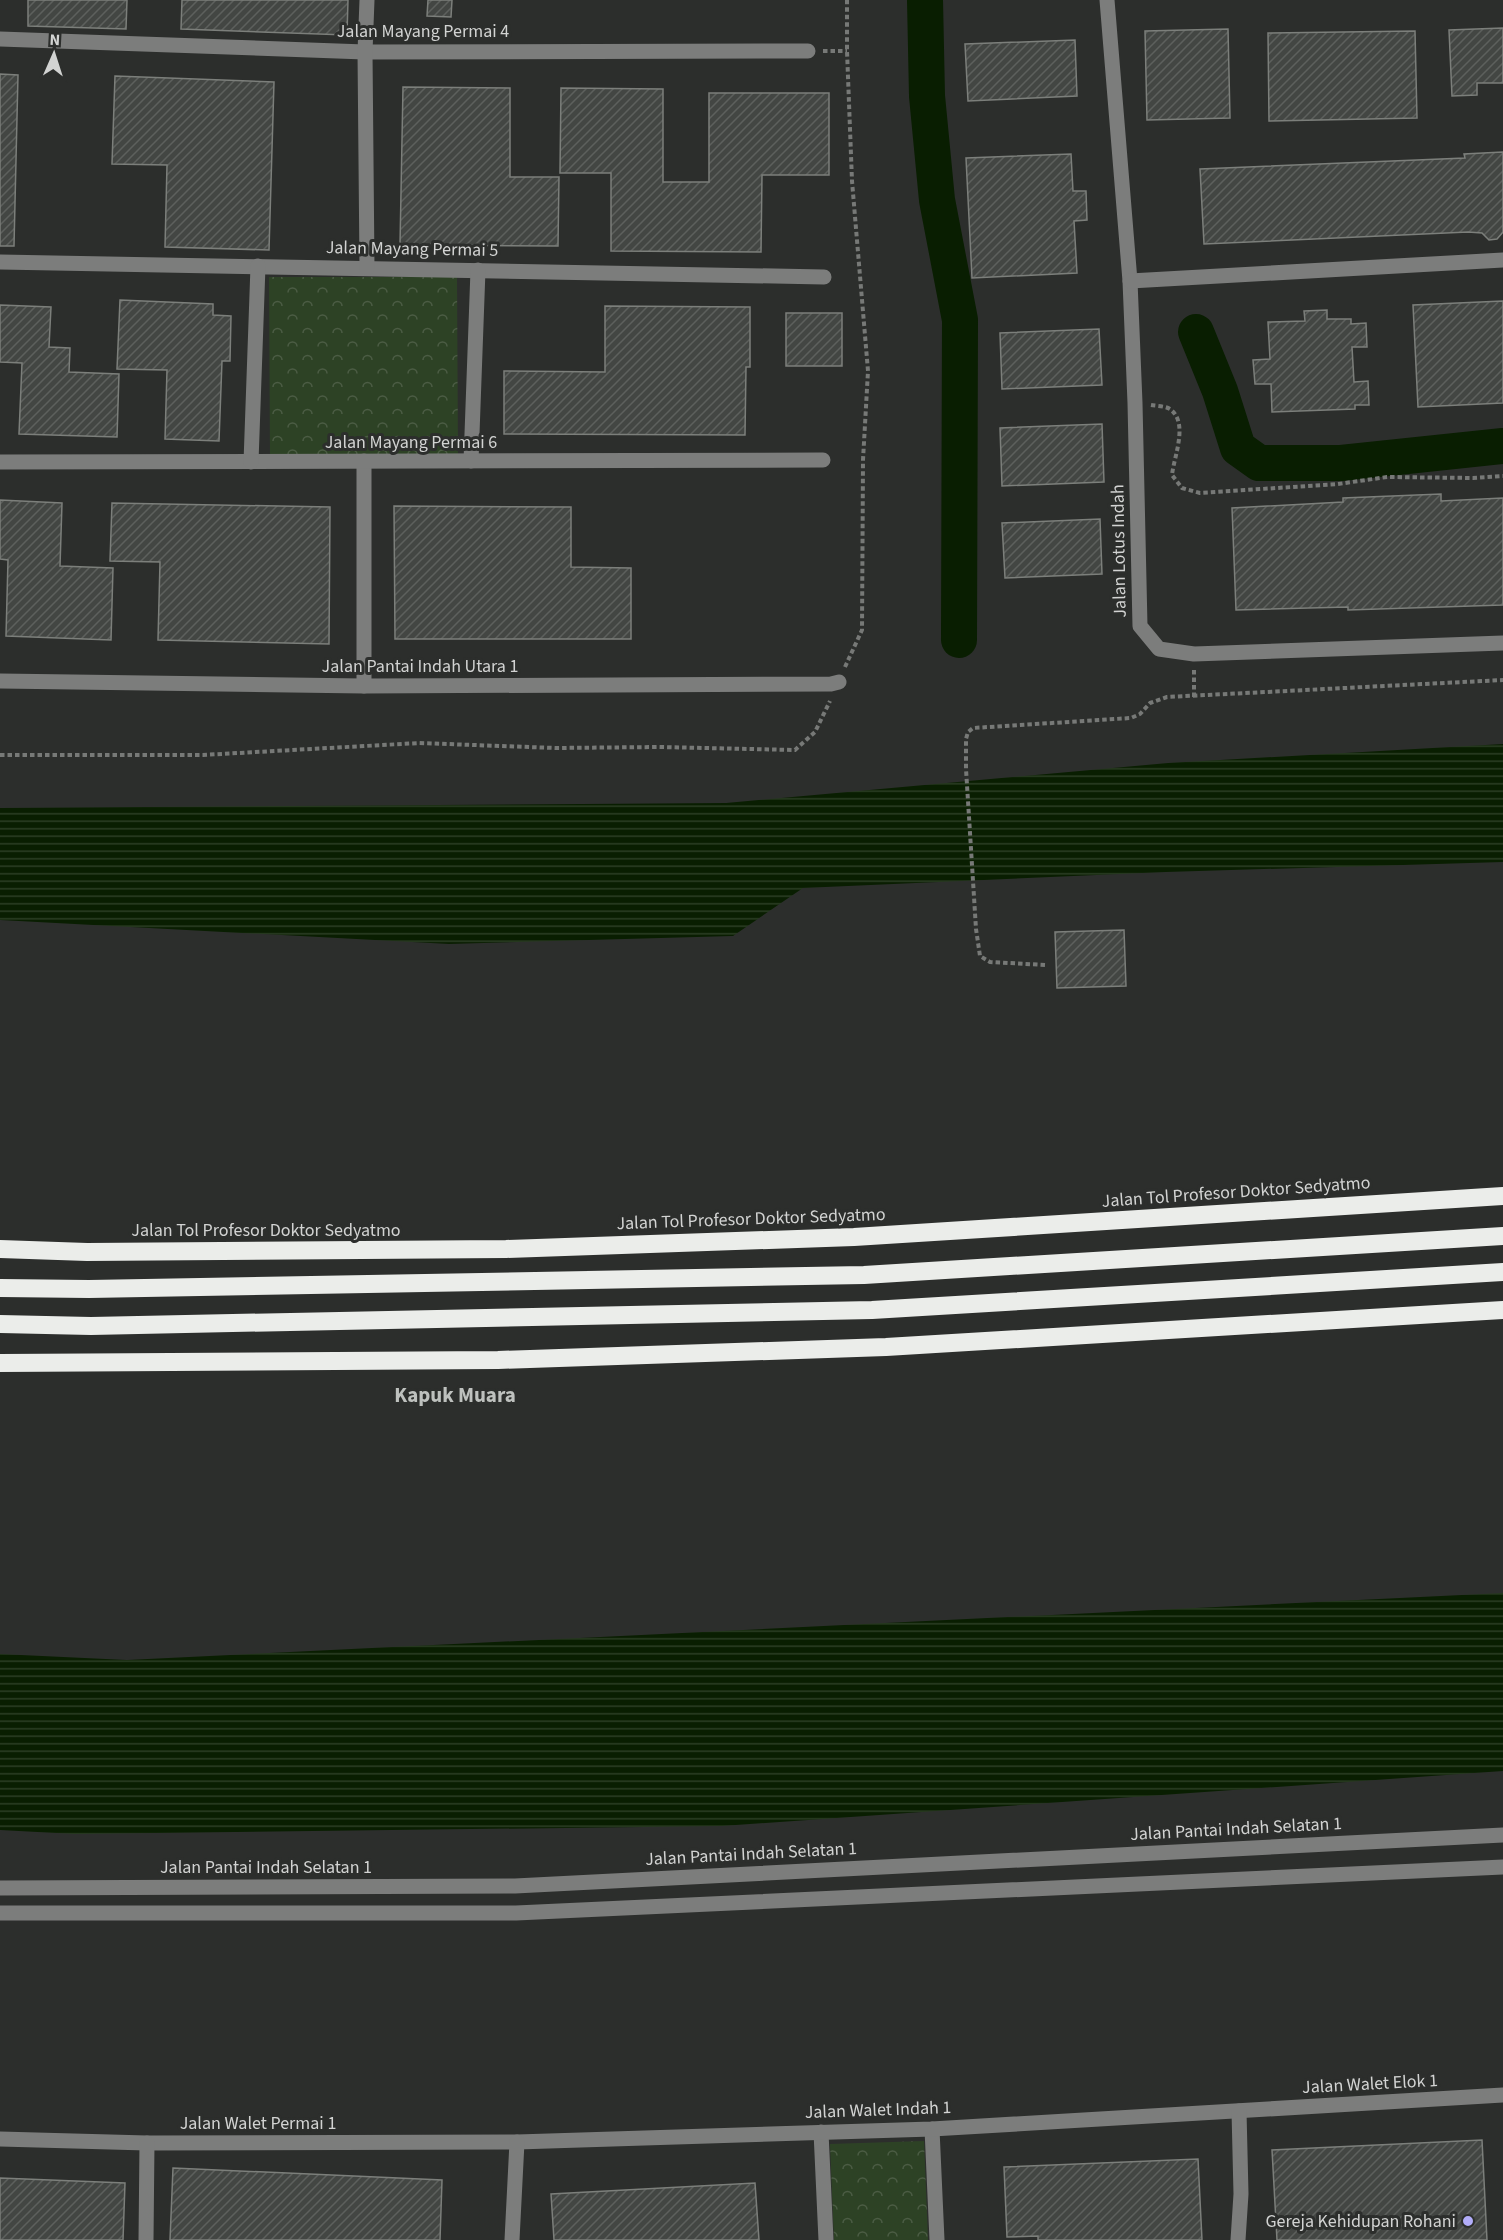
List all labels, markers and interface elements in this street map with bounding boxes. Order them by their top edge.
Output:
street label: Jalan Mayang Permai 4 [337,19,509,44]
north arrow [24,24,84,84]
text: N [49,29,61,51]
street label: Jalan Mayang Permai 5 [326,235,499,263]
street label: Jalan Mayang Permai 6 [325,430,497,455]
street label: Jalan Lotus Indah [1105,484,1133,618]
street label: Jalan Pantai Indah Utara 1 [322,654,518,679]
street label: Jalan Tol Profesor Doktor Sedyatmo [1101,1170,1371,1214]
street label: Jalan Tol Profesor Doktor Sedyatmo [616,1202,886,1236]
street label: Jalan Tol Profesor Doktor Sedyatmo [131,1218,401,1243]
district label: Kapuk Muara [394,1380,516,1410]
street label: Jalan Pantai Indah Selatan 1 [1129,1811,1343,1847]
street label: Jalan Pantai Indah Selatan 1 [644,1836,858,1872]
street label: Jalan Pantai Indah Selatan 1 [160,1855,372,1880]
street label: Jalan Walet Elok 1 [1301,2068,1439,2100]
street label: Jalan Walet Indah 1 [804,2095,952,2125]
street label: Jalan Walet Permai 1 [180,2111,336,2136]
place label: Gereja Kehidupan Rohani [1265,2209,1456,2234]
marker: Gereja Kehidupan Rohani [1461,2214,1475,2228]

